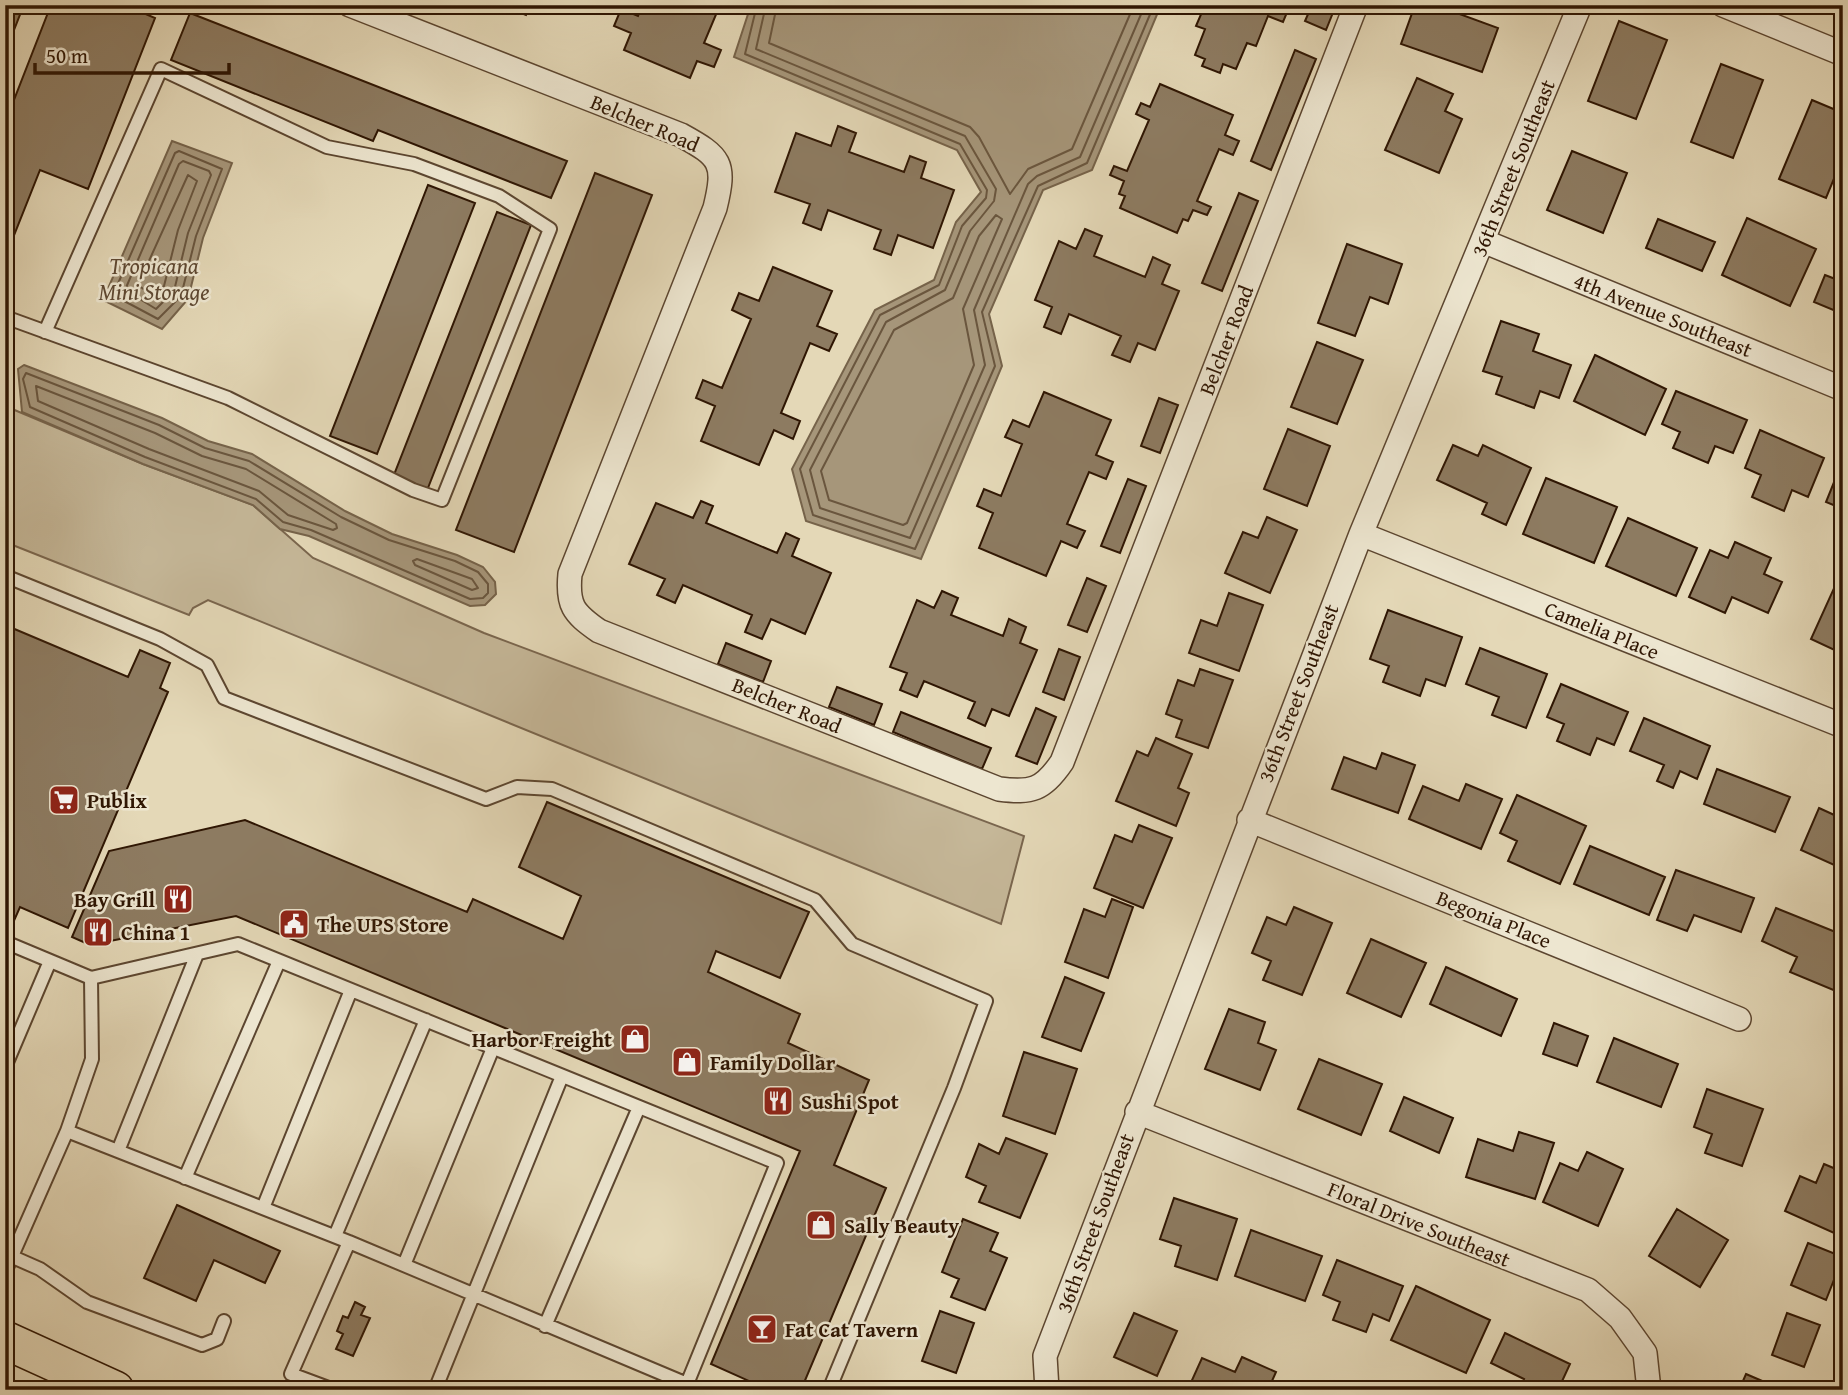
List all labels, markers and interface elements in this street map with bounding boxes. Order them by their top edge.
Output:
scale bar [35,32,229,76]
text: 50 m [46,40,88,71]
street label: 36th Street Southeast [1463,74,1563,261]
street label: Belcher Road [586,86,705,160]
water label: Tropicana Mini Storage [98,249,210,308]
street label: 4th Avenue Southeast [1569,265,1758,365]
street label: Belcher Road [1191,280,1261,399]
street label: Camelia Place [1540,593,1664,667]
street label: 36th Street Southeast [1250,599,1347,787]
street label: Belcher Road [728,669,847,741]
supermarket icon: Publix [47,783,81,817]
place label: Publix [87,785,147,816]
restaurant icon: Bay Grill [161,882,195,916]
street label: Begonia Place [1432,882,1556,956]
place label: Bay Grill [74,884,155,915]
public building icon: The UPS Store [277,907,311,941]
place label: The UPS Store [317,909,449,940]
restaurant icon: China 1 [81,915,115,949]
place label: China 1 [121,917,190,948]
shop icon: Harbor Freight [618,1022,652,1056]
place label: Harbor Freight [472,1024,612,1055]
shop icon: Family Dollar [670,1045,704,1079]
place label: Family Dollar [710,1047,836,1078]
restaurant icon: Sushi Spot [761,1084,795,1118]
place label: Sushi Spot [801,1086,899,1117]
street label: 36th Street Southeast [1048,1128,1142,1317]
street label: Floral Drive Southeast [1323,1173,1516,1275]
shop icon: Sally Beauty [804,1208,838,1242]
place label: Sally Beauty [844,1210,959,1241]
bar icon: Fat Cat Tavern [745,1312,779,1346]
place label: Fat Cat Tavern [785,1314,919,1345]

